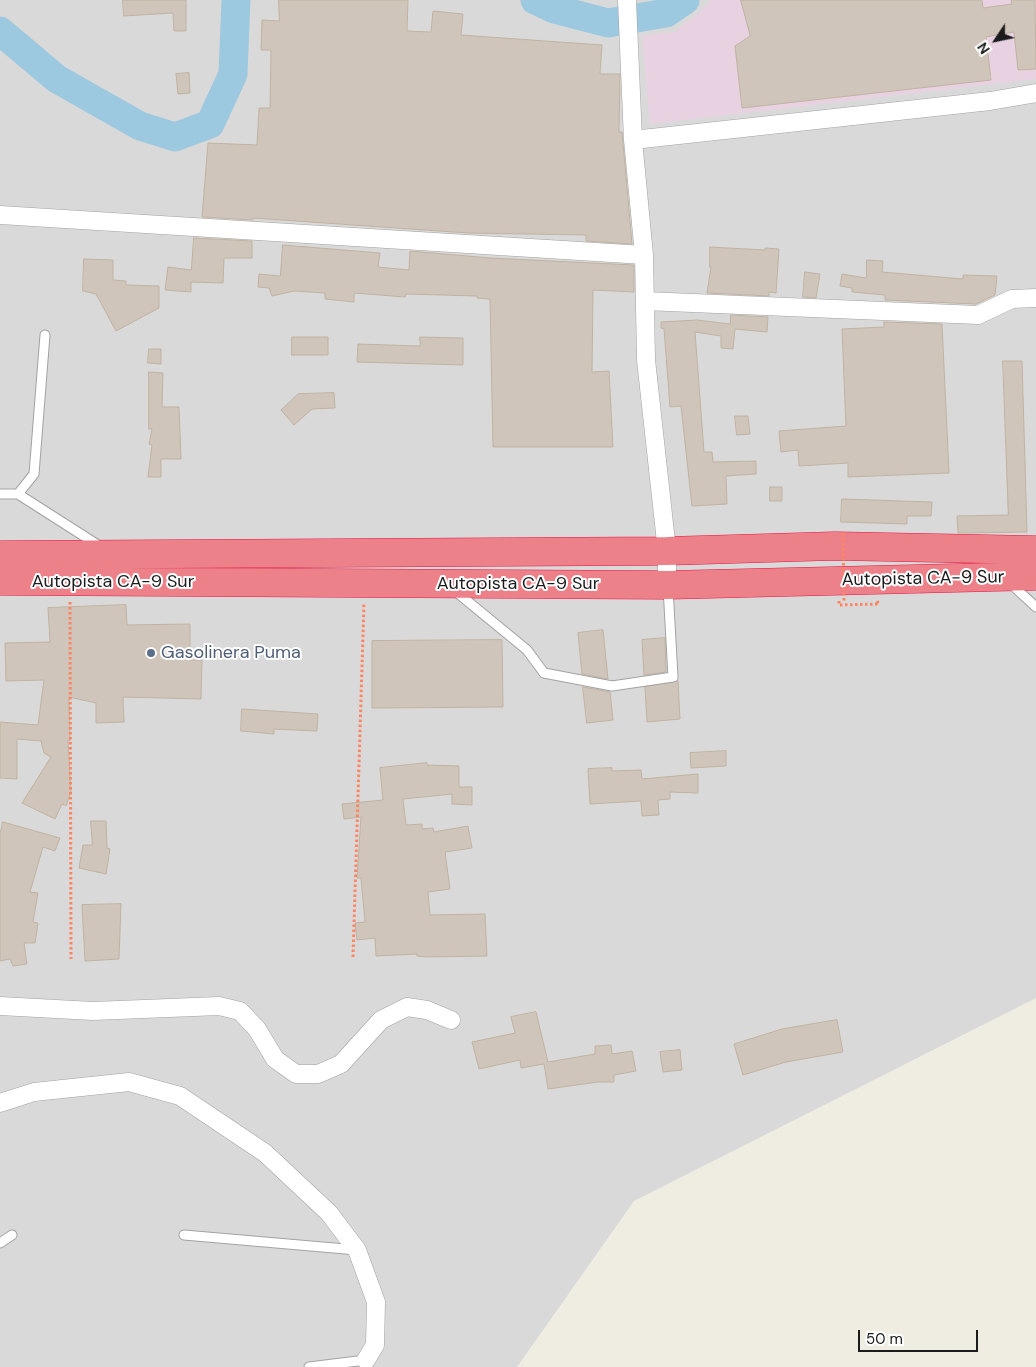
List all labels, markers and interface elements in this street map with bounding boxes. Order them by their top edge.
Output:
north arrow [971,15,1021,65]
text: N [973,39,994,58]
street label: Autopista CA-9 Sur [841,567,1005,591]
street label: Autopista CA-9 Sur [32,571,194,593]
street label: Autopista CA-9 Sur [437,573,599,595]
place label: Gasolinera Puma [161,642,301,664]
marker: Gasolinera Puma [145,647,157,659]
scale bar [861,1320,981,1352]
text: 50 m [866,1329,903,1349]

